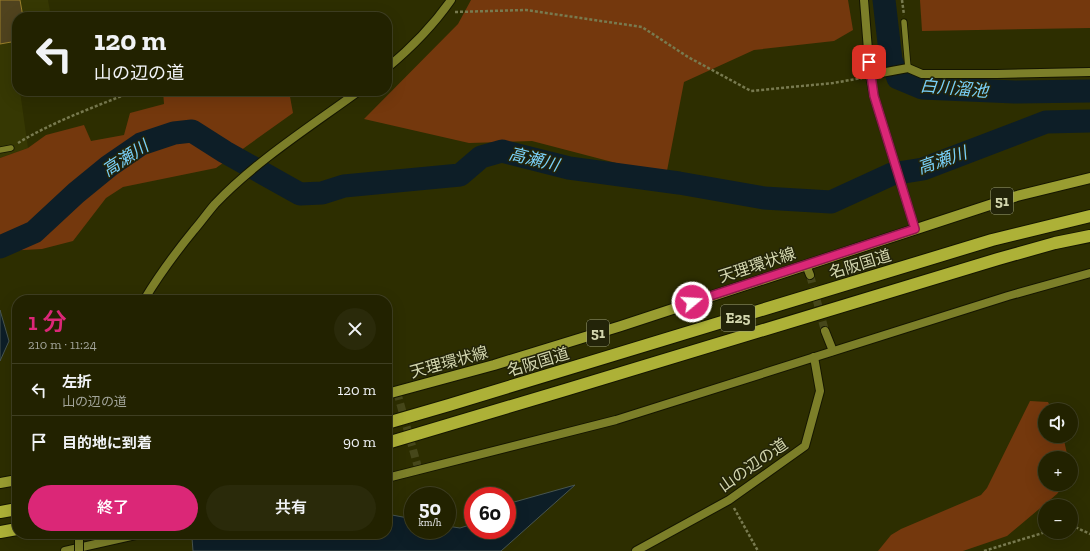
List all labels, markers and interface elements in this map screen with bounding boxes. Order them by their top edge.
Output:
text: 120 m [94,24,166,57]
icon: left [28,28,80,80]
pin [852,45,886,79]
icon: arrive [858,51,880,73]
text: 山の辺の道 [94,62,184,84]
water label: 白川溜池 [919,75,991,101]
water label: 高瀬川 [98,135,154,180]
water label: 高瀬川 [915,142,971,178]
water label: 高瀬川 [507,143,563,175]
road number: 51 [991,188,1013,214]
street label: 天理環状線 [716,244,798,286]
street label: 名阪国道 [827,246,893,282]
position arrow [671,281,713,323]
road number: E25 [721,305,755,331]
text: 1 分 [28,307,66,336]
button: close [334,308,376,350]
road number: 51 [587,320,609,346]
text: 210 m · 11:24 [28,337,97,352]
street label: 天理環状線 [408,342,490,382]
street label: 名阪国道 [505,344,571,380]
text: 左折 [62,373,92,391]
icon: left [28,379,50,401]
text: 120 m [338,381,376,399]
text: 山の辺の道 [62,394,127,409]
map controls [1038,403,1078,539]
button: sound [1038,403,1078,443]
icon: arrive [28,431,50,453]
text: 90 m [343,433,376,451]
text: 目的地に到着 [62,434,152,452]
street label: 山の辺の道 [715,434,791,496]
button: + [1038,451,1078,491]
button: 終了 [28,485,198,531]
button: 共有 [206,485,376,531]
speed limit sign: 60 [464,487,516,539]
text: 50 [419,496,441,520]
button: − [1038,499,1078,539]
text: km/h [419,517,441,529]

